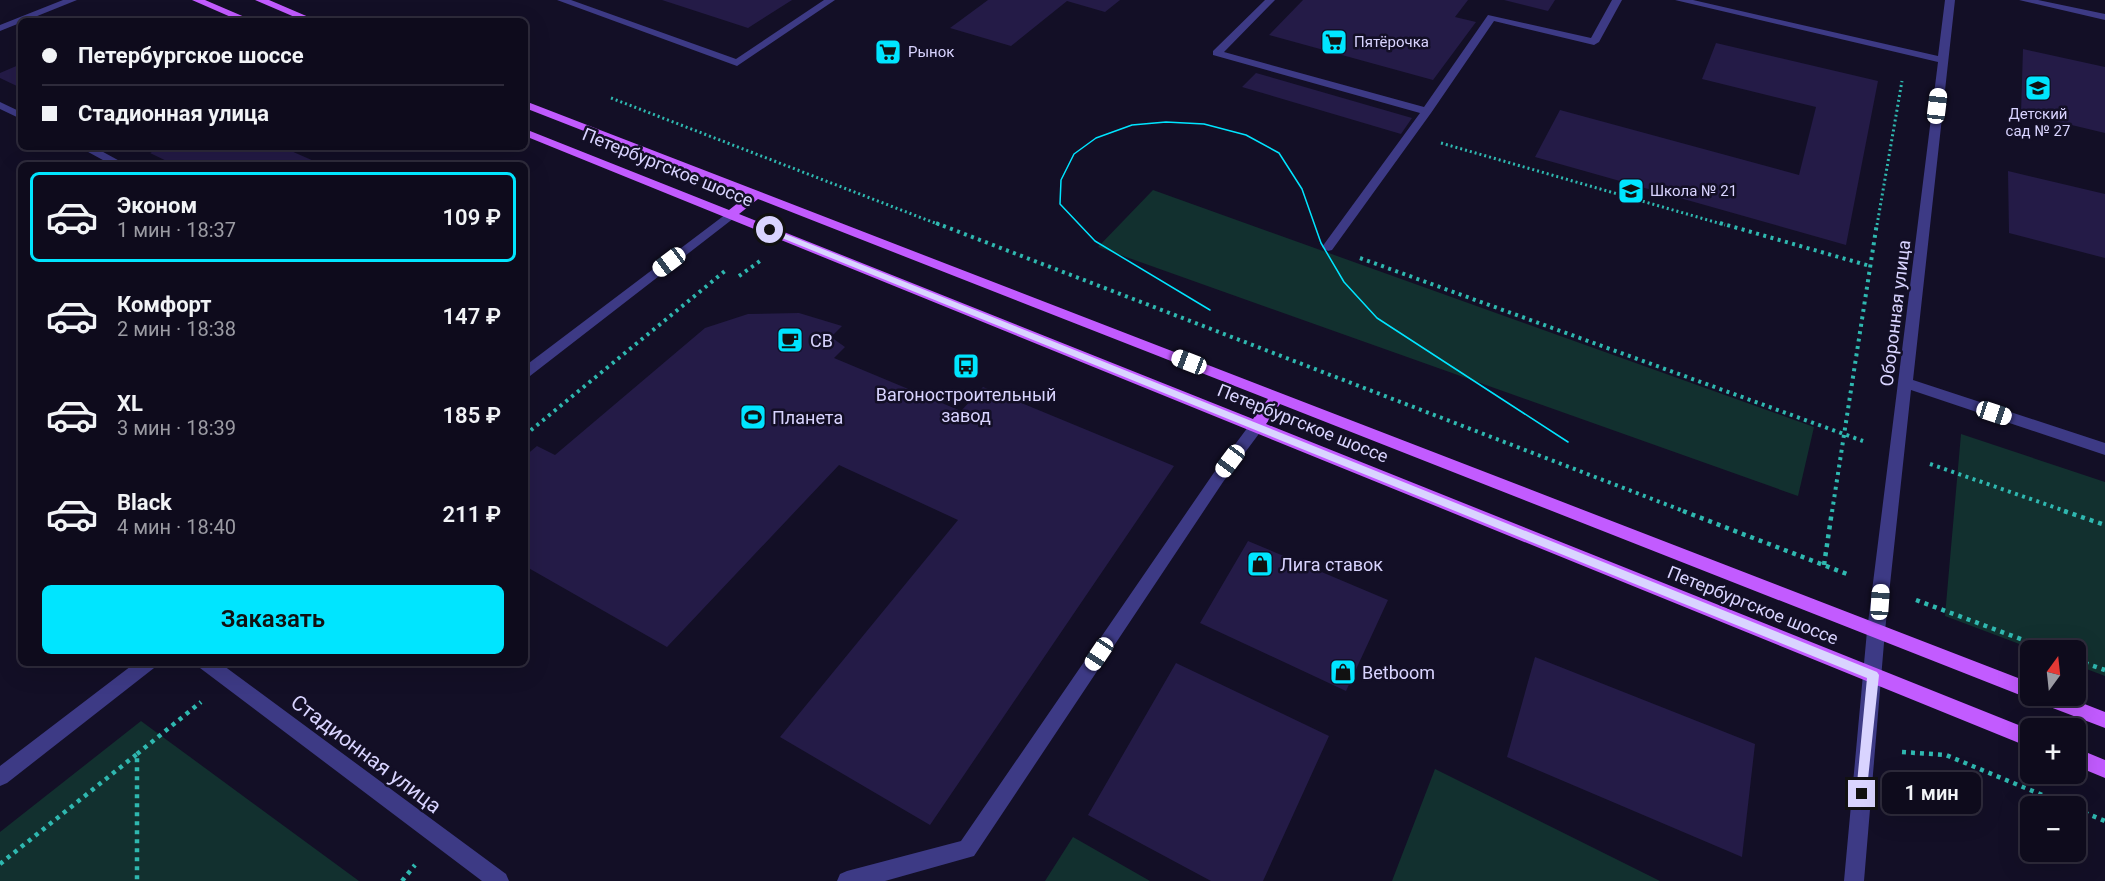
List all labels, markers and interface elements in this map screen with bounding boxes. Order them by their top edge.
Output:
supermarket icon: Пятёрочка [1319,27,1349,57]
place label: Пятёрочка [1354,33,1429,51]
supermarket icon: Рынок [873,37,903,67]
text: Петербургское шоссе [78,43,304,68]
place label: Рынок [908,43,954,61]
school or university icon: Детский сад № 27 [2023,73,2053,103]
car [1926,87,1948,125]
text: Стадионная улица [78,101,269,126]
place label: Детский сад № 27 [2006,105,2070,140]
street label: Петербургское шоссе [580,123,756,211]
school or university icon: Школа № 21 [1616,176,1646,206]
place label: Школа № 21 [1650,182,1737,200]
icon: car [45,190,99,244]
text: Эконом [117,193,197,218]
text: 109 ₽ [443,205,501,230]
route start [756,216,783,243]
text: 1 мин · 18:37 [117,218,236,242]
street label: Оборонная улица [1876,239,1914,387]
car [649,244,689,280]
icon: car [45,289,99,343]
text: Комфорт [117,292,212,317]
text: 147 ₽ [443,304,501,329]
text: 2 мин · 18:38 [117,317,236,341]
cafe icon: СВ [775,325,805,355]
place label: СВ [810,330,833,351]
car [1169,347,1209,377]
bus stop icon: Вагоностроительный завод [951,351,981,381]
street label: Петербургское шоссе [1215,379,1391,467]
place label: Вагоностроительный завод [876,384,1056,426]
icon: car [45,388,99,442]
text: XL [117,391,143,416]
car [1974,399,2014,427]
sports icon: Планета [738,402,768,432]
text: 185 ₽ [443,403,501,428]
place label: Планета [772,407,843,428]
text: 3 мин · 18:39 [117,416,236,440]
car [1212,441,1248,481]
icon: car [45,487,99,541]
text: Black [117,490,172,515]
text: 211 ₽ [443,502,501,527]
text: 4 мин · 18:40 [117,515,236,539]
shop icon: Лига ставок [1245,549,1275,579]
place label: Лига ставок [1280,554,1383,575]
street label: Петербургское шоссе [1665,561,1841,649]
car [1870,583,1890,621]
button: Заказать [42,585,504,654]
car [1081,634,1117,674]
north arrow [2020,640,2086,706]
map controls [2020,640,2086,862]
shop icon: Betboom [1328,657,1358,687]
place label: Betboom [1362,662,1435,683]
street label: Стадионная улица [286,690,446,818]
button: + [2020,718,2086,784]
callout: 1 мин [1883,773,1982,815]
route end [1848,780,1875,807]
text: 1 мин [1904,781,1959,805]
button: − [2020,796,2086,862]

